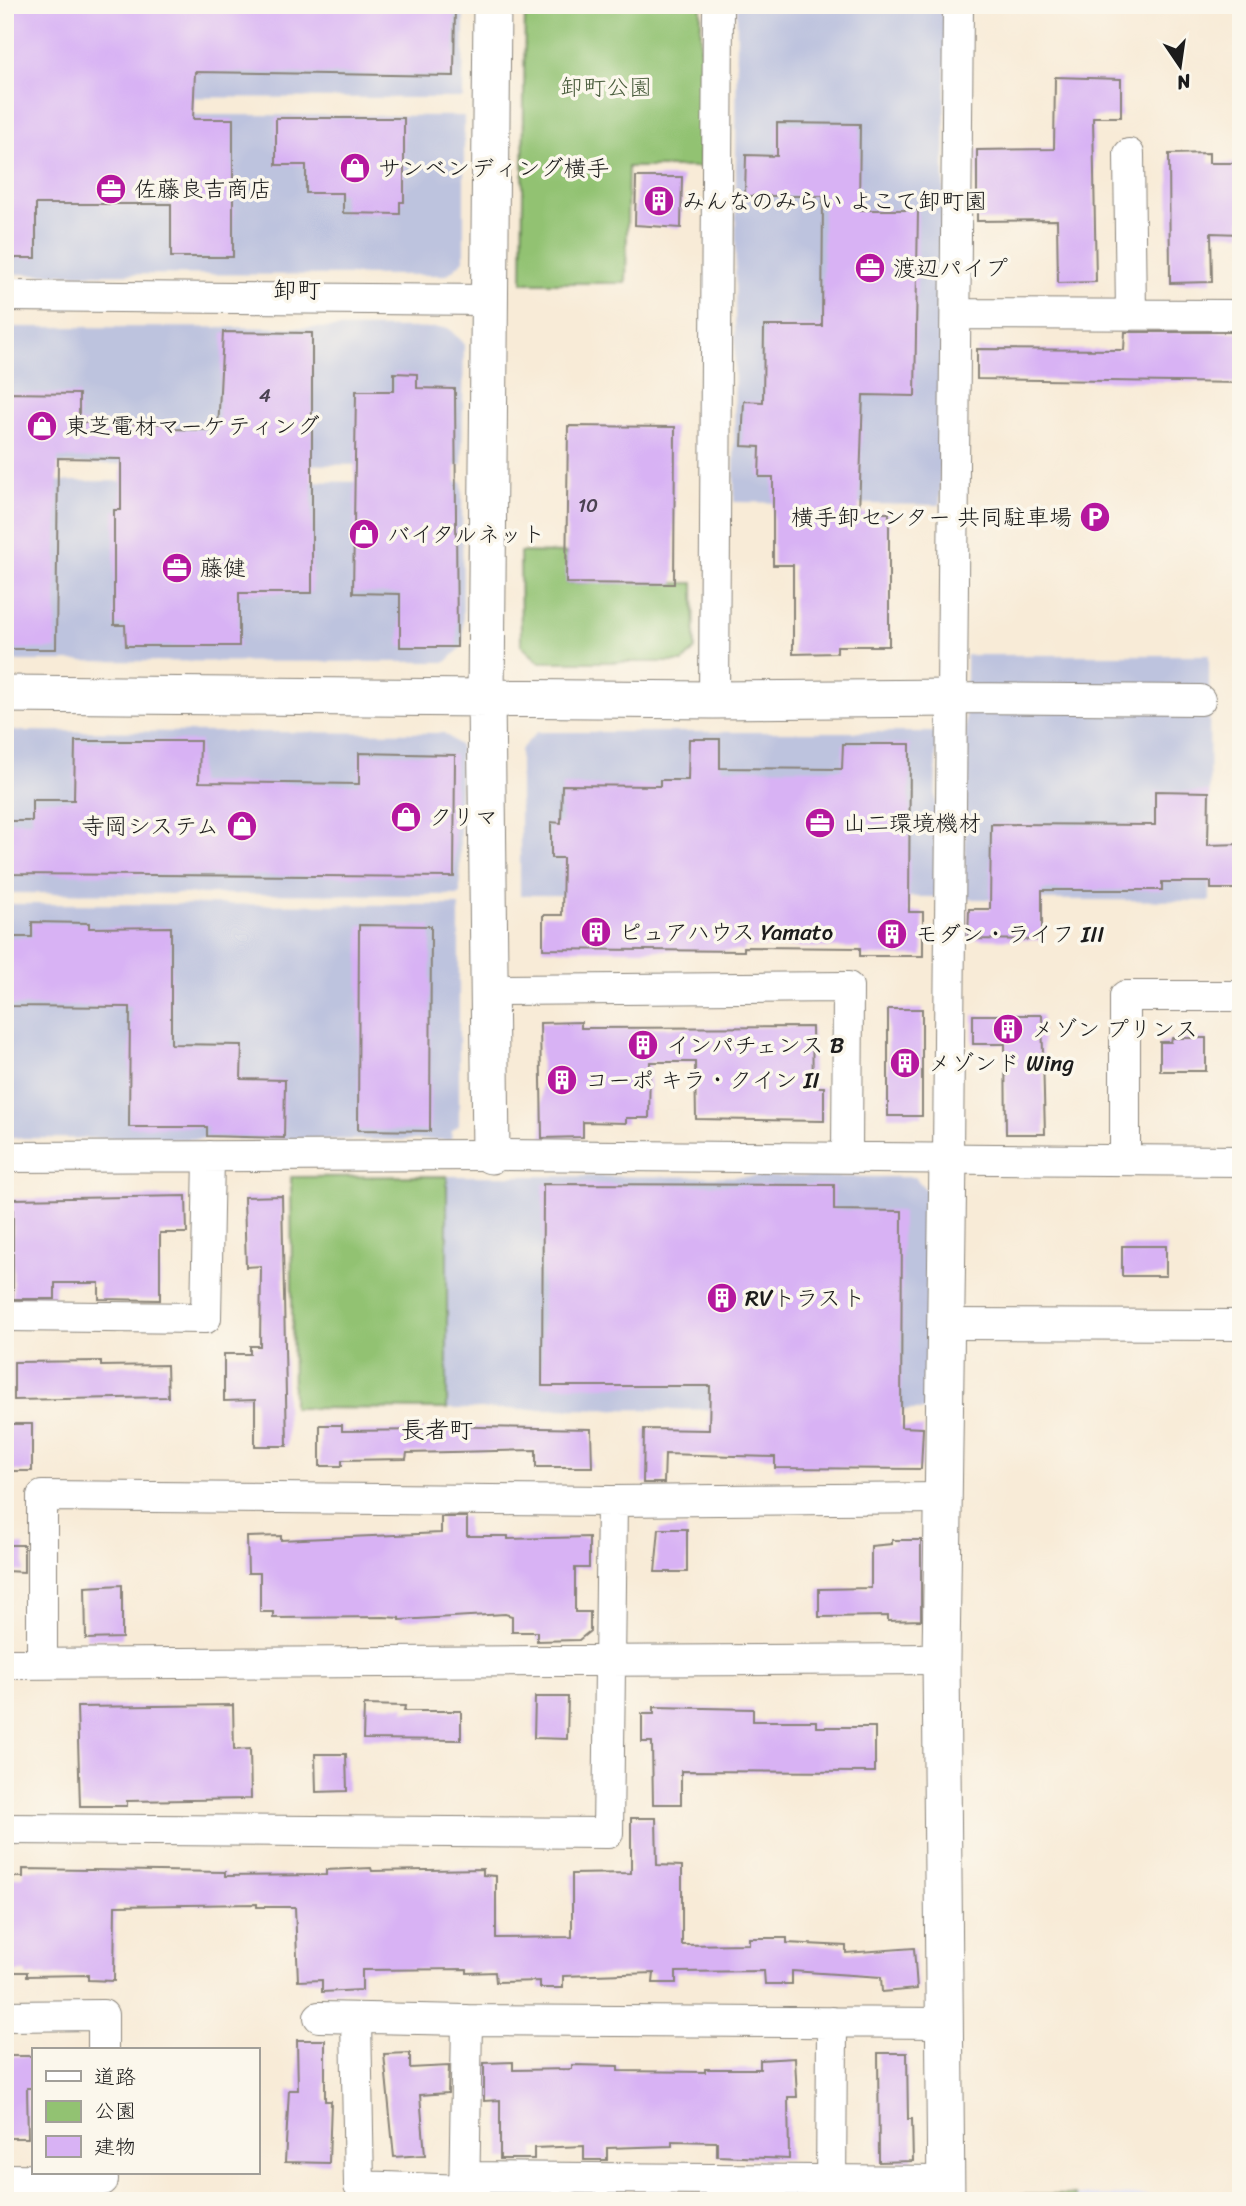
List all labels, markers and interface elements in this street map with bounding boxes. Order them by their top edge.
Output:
north arrow [1144,32,1214,102]
text: N [1173,64,1195,100]
park label: 卸町公園 [560,67,652,108]
place label: サンベンディング横手 [378,148,609,189]
shop icon: サンベンディング横手 [338,151,372,185]
place label: 佐藤良吉商店 [134,169,272,210]
office icon: 佐藤良吉商店 [94,172,128,206]
place label: みんなのみらい よこて卸町園 [682,181,987,222]
building icon: みんなのみらい よこて卸町園 [642,184,676,218]
place label: 渡辺パイプ [893,248,1008,289]
office icon: 渡辺パイプ [853,251,887,285]
district label: 卸町 [273,269,321,311]
house number: 4 [259,379,271,412]
place label: 東芝電材マーケティング [65,406,320,447]
shop icon: 東芝電材マーケティング [25,409,59,443]
house number: 10 [578,489,598,522]
place label: 横手卸センター 共同駐車場 [791,497,1072,538]
parking icon: 横手卸センター 共同駐車場 [1078,500,1112,534]
place label: バイタルネット [387,514,545,555]
shop icon: バイタルネット [347,517,381,551]
place label: 藤健 [200,548,246,589]
office icon: 藤健 [160,551,194,585]
place label: クリマ [429,797,498,838]
shop icon: クリマ [389,800,423,834]
place label: 山二環境機材 [843,803,981,844]
place label: 寺岡システム [81,806,219,847]
office icon: 山二環境機材 [803,806,837,840]
shop icon: 寺岡システム [225,809,259,843]
place label: ピュアハウス Yamato [619,912,833,953]
place label: モダン・ライフ III [915,914,1104,955]
building icon: ピュアハウス Yamato [579,915,613,949]
building icon: モダン・ライフ III [875,917,909,951]
place label: メゾン プリンス [1031,1009,1198,1050]
building icon: メゾン プリンス [991,1012,1025,1046]
place label: インパチェンス B [666,1025,844,1066]
building icon: インパチェンス B [626,1028,660,1062]
place label: メゾンド Wing [928,1043,1074,1084]
building icon: メゾンド Wing [888,1046,922,1080]
place label: コーポ キラ・クイン II [585,1060,820,1101]
building icon: コーポ キラ・クイン II [545,1063,579,1097]
place label: RVトラスト [745,1278,866,1319]
building icon: RVトラスト [705,1281,739,1315]
district label: 長者町 [401,1409,473,1451]
legend [32,2048,259,2174]
text: 道路 [94,2058,136,2096]
text: 公園 [94,2092,136,2130]
text: 建物 [94,2128,136,2166]

